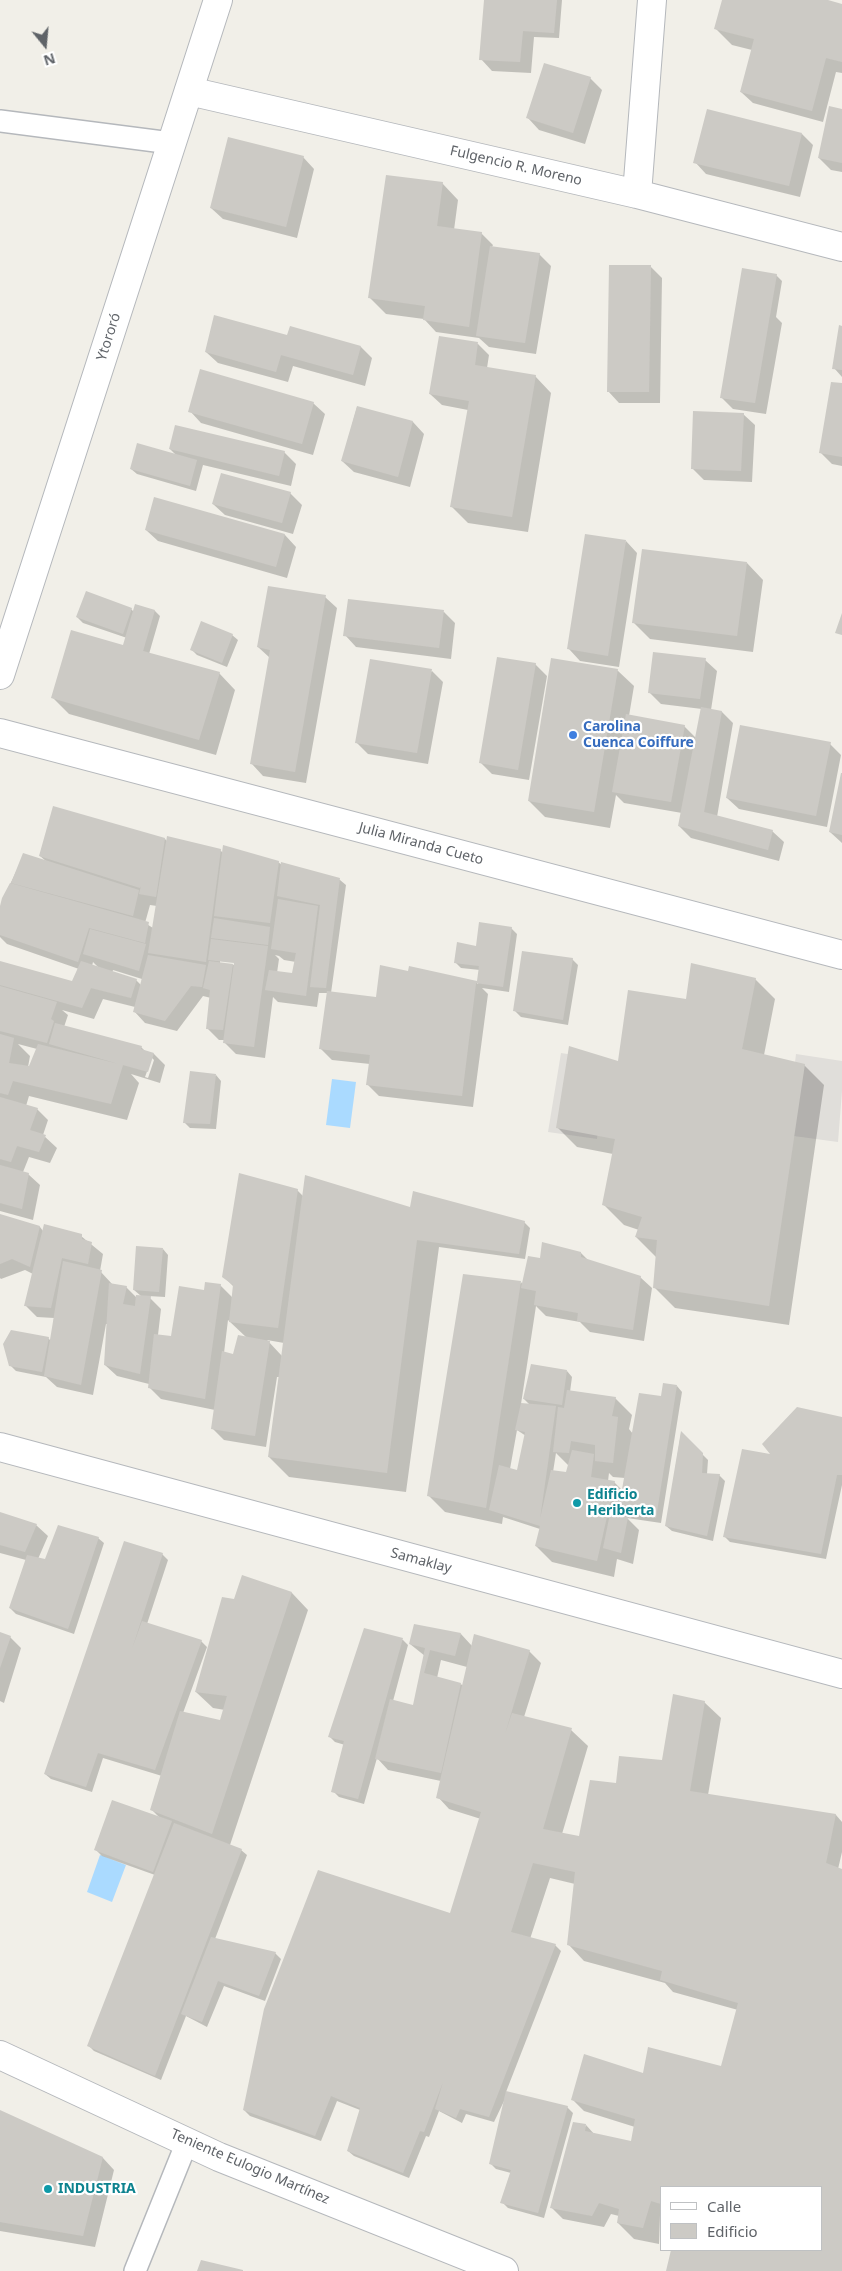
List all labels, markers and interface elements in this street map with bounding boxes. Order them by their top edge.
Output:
north arrow [20,20,70,70]
text: N [41,49,58,71]
street label: Fulgencio R. Moreno [448,143,584,189]
street label: Ytororó [93,311,125,363]
place label: Carolina Cuenca Coiffure [583,719,694,752]
marker: Carolina Cuenca Coiffure [567,729,579,741]
street label: Julia Miranda Cueto [357,819,485,869]
place label: Edificio Heriberta [587,1487,654,1520]
marker: Edificio Heriberta [571,1497,583,1509]
street label: Samaklay [389,1545,453,1577]
street label: Teniente Eulogio Martínez [168,2126,332,2208]
place label: INDUSTRIA [58,2181,136,2197]
marker: INDUSTRIA [42,2183,54,2195]
legend [660,2186,822,2251]
text: Calle [707,2196,741,2216]
text: Edificio [707,2221,758,2241]

